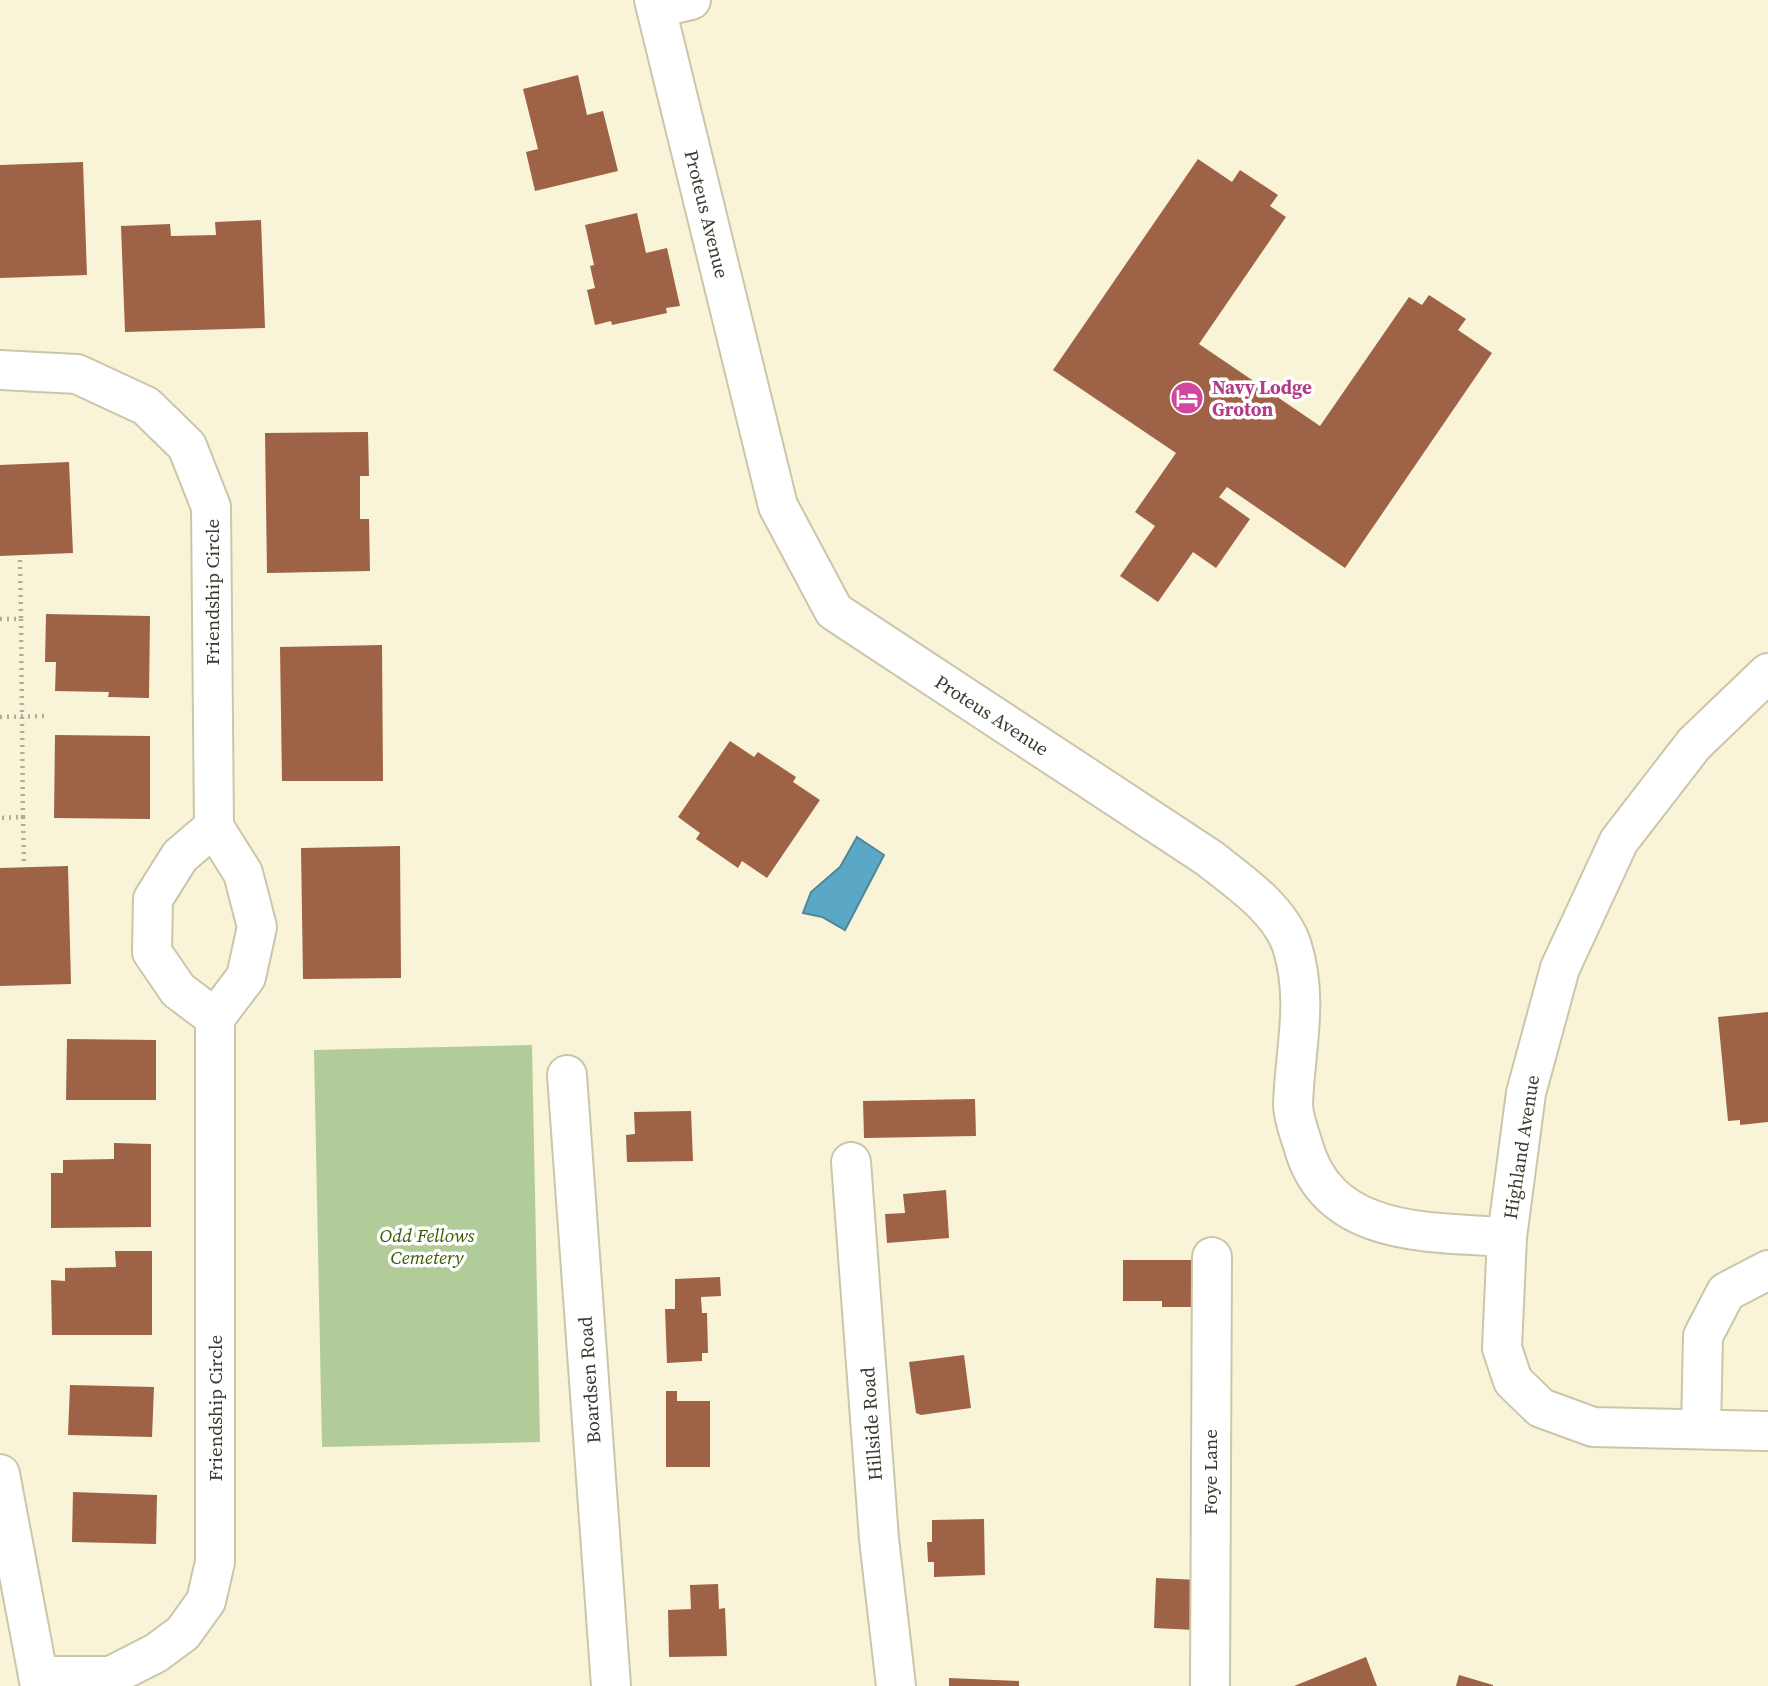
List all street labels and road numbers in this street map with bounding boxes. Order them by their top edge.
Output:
street label: Proteus Avenue [679,147,735,281]
street label: Friendship Circle [199,519,225,665]
street label: Proteus Avenue [930,668,1054,762]
street label: Highland Avenue [1497,1073,1545,1221]
street label: Boardsen Road [572,1315,606,1445]
street label: Friendship Circle [202,1335,228,1481]
street label: Hillside Road [854,1366,888,1482]
street label: Foye Lane [1197,1429,1223,1515]

